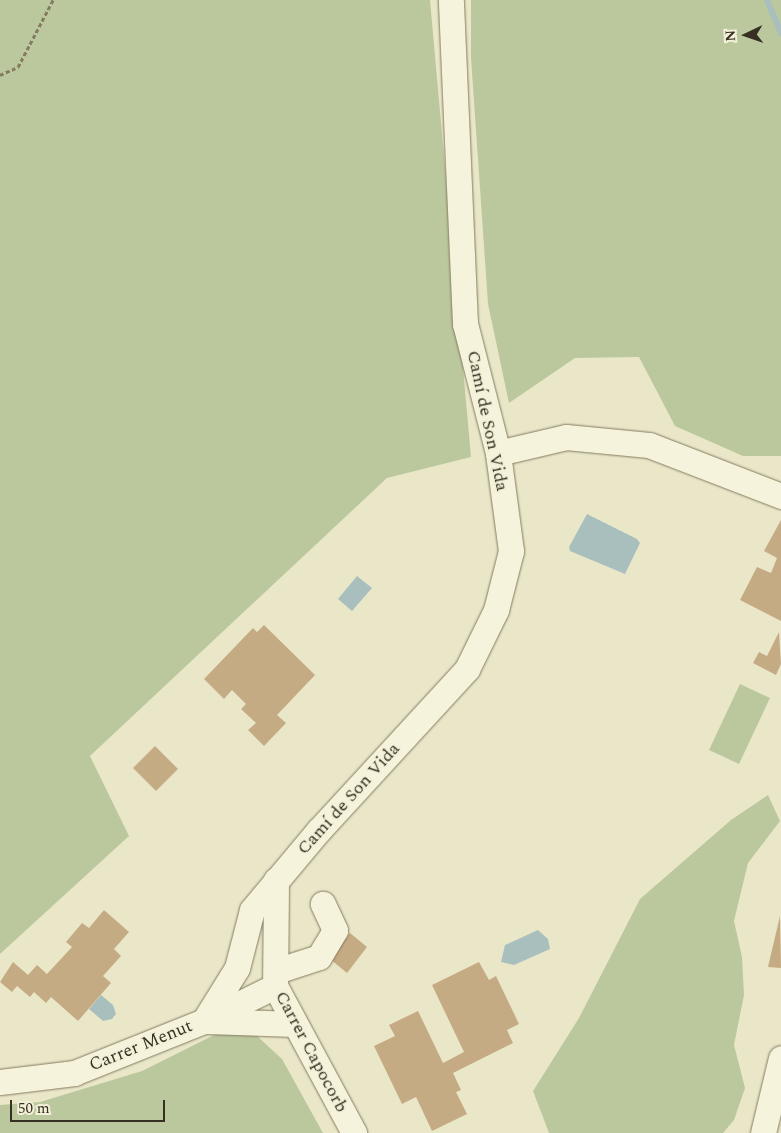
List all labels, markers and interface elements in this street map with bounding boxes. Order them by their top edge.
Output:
north arrow [721,10,771,60]
text: N [720,30,741,42]
street label: Camí de Son Vida [462,349,512,493]
street label: Camí de Son Vida [293,739,405,859]
street label: Carrer Capocorb [270,988,352,1116]
street label: Carrer Menut [86,1015,196,1077]
scale bar [12,1090,168,1122]
text: 50 m [18,1097,50,1120]

